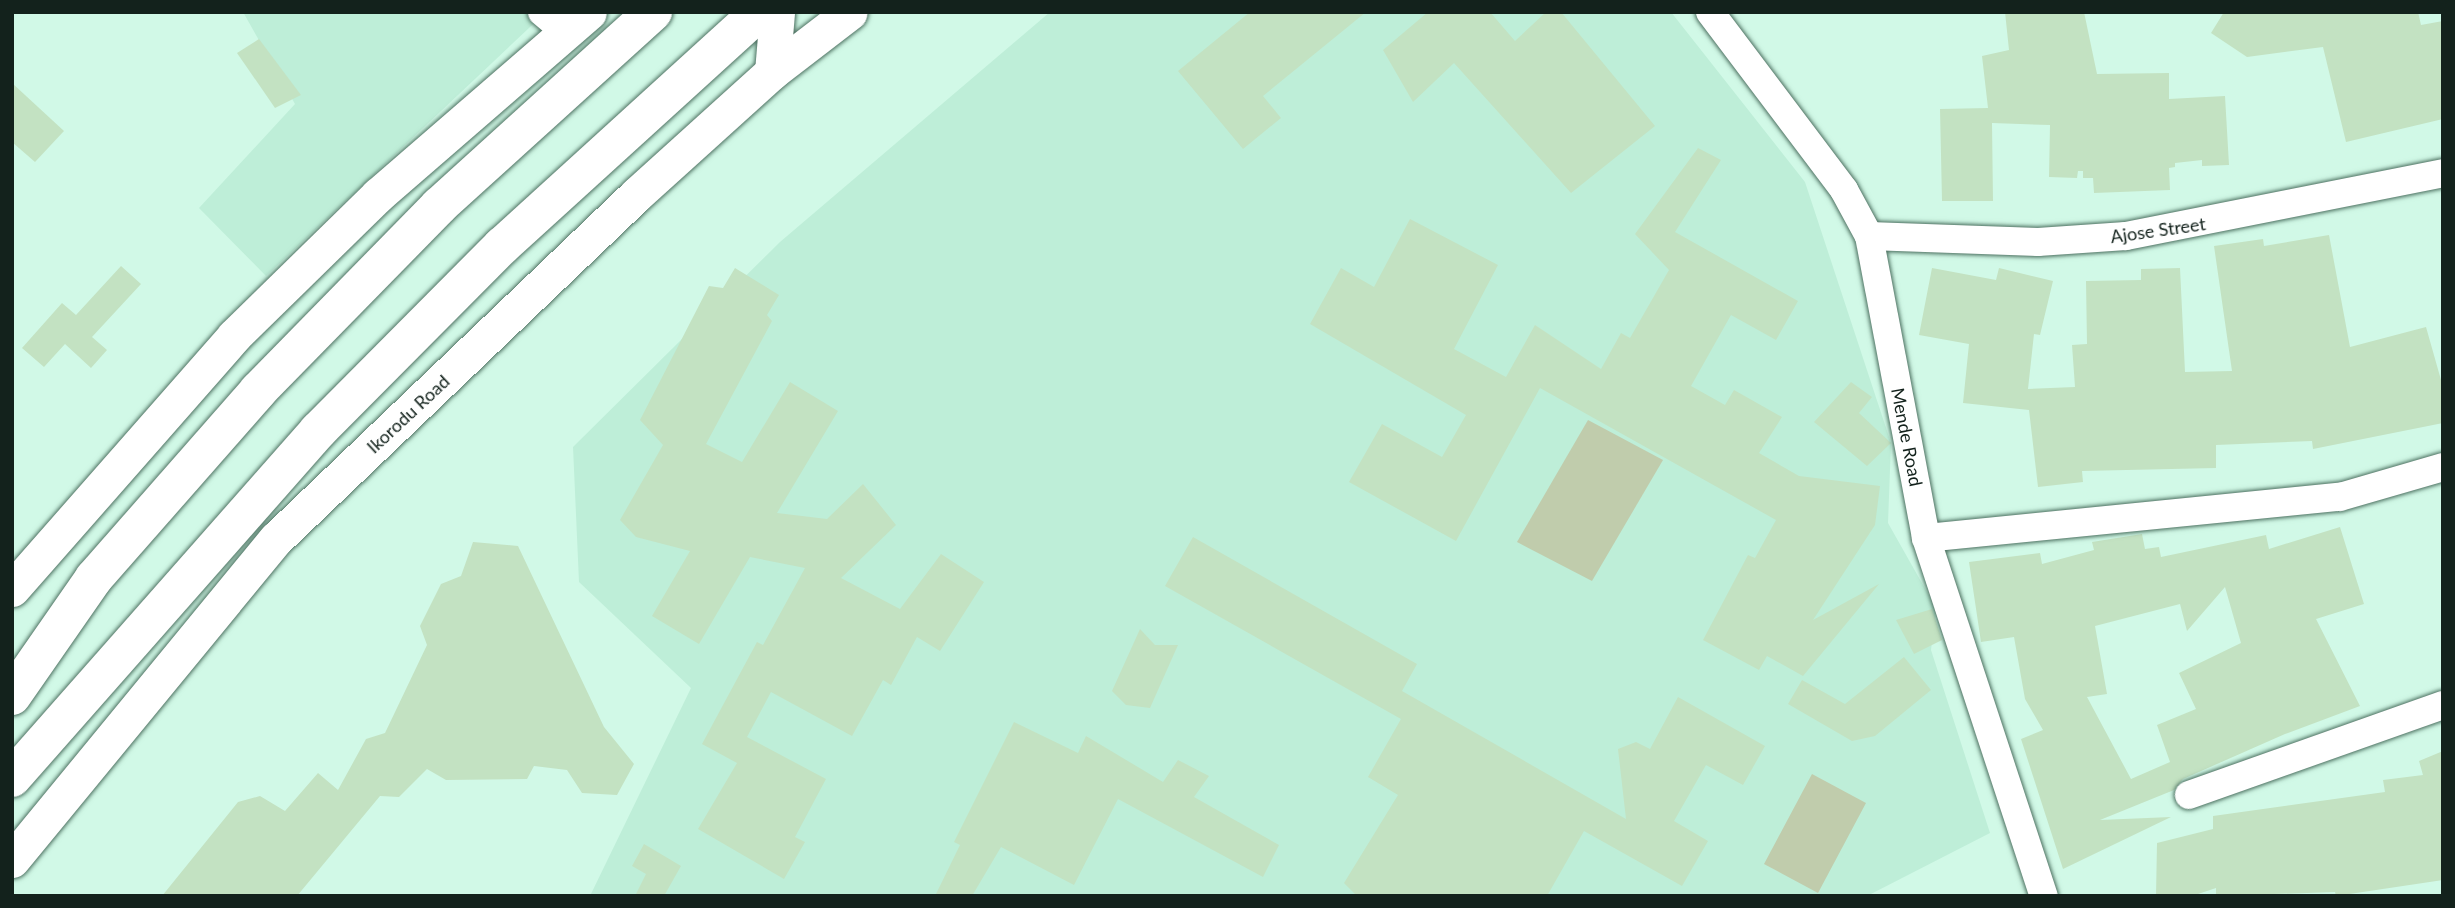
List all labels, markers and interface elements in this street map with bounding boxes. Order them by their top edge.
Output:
street label: Ajose Street [2109,213,2207,247]
street label: Ikorodu Road [362,370,454,458]
street label: Mende Road [1887,386,1927,488]

